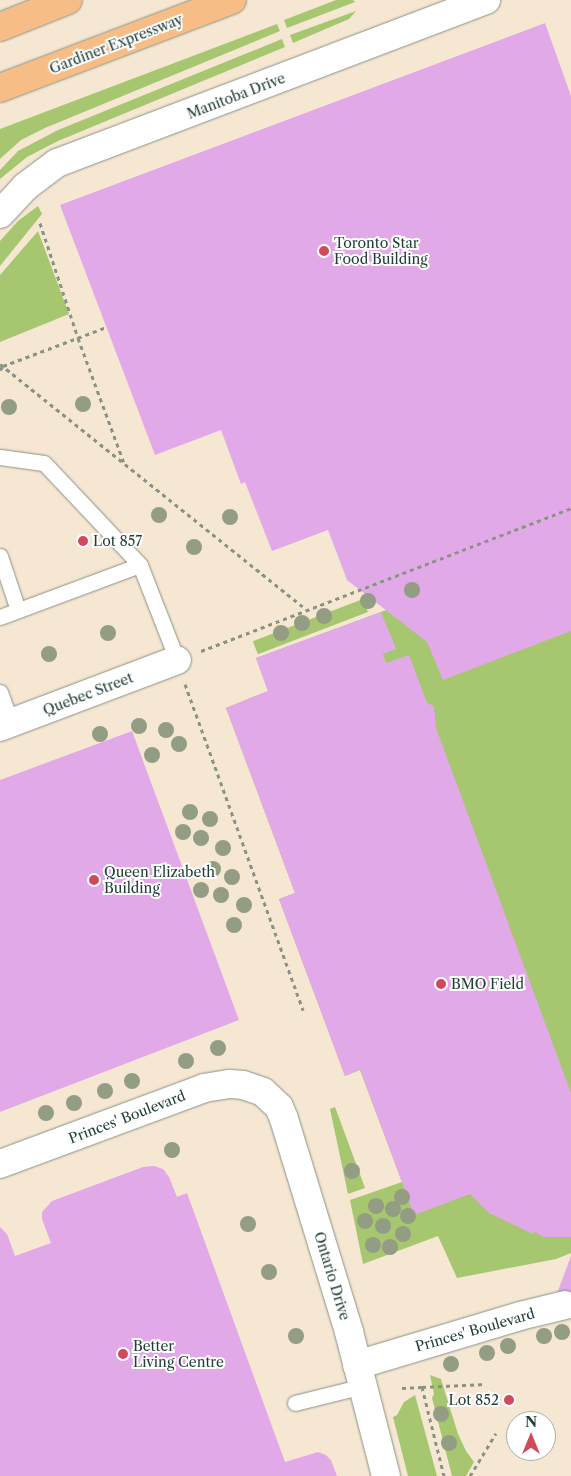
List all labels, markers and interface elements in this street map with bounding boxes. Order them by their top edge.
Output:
street label: Gardiner Expressway [47,11,185,77]
street label: Manitoba Drive [184,70,288,122]
place label: Toronto Star Food Building [334,235,428,268]
marker: Toronto Star Food Building [318,245,330,257]
place label: Lot 857 [93,533,142,549]
marker: Lot 857 [77,535,89,547]
street label: Quebec Street [41,669,135,719]
place label: Queen Elizabeth Building [104,864,215,896]
marker: Queen Elizabeth Building [88,874,100,886]
place label: BMO Field [451,976,524,992]
marker: BMO Field [435,978,447,990]
street label: Princes' Boulevard [66,1087,188,1147]
street label: Ontario Drive [311,1230,353,1322]
street label: Princes' Boulevard [413,1305,537,1355]
place label: Better Living Centre [133,1338,224,1370]
marker: Better Living Centre [117,1348,129,1360]
place label: Lot 852 [449,1392,499,1408]
marker: Lot 852 [503,1394,515,1406]
north arrow [506,1411,556,1461]
text: N [525,1413,537,1431]

